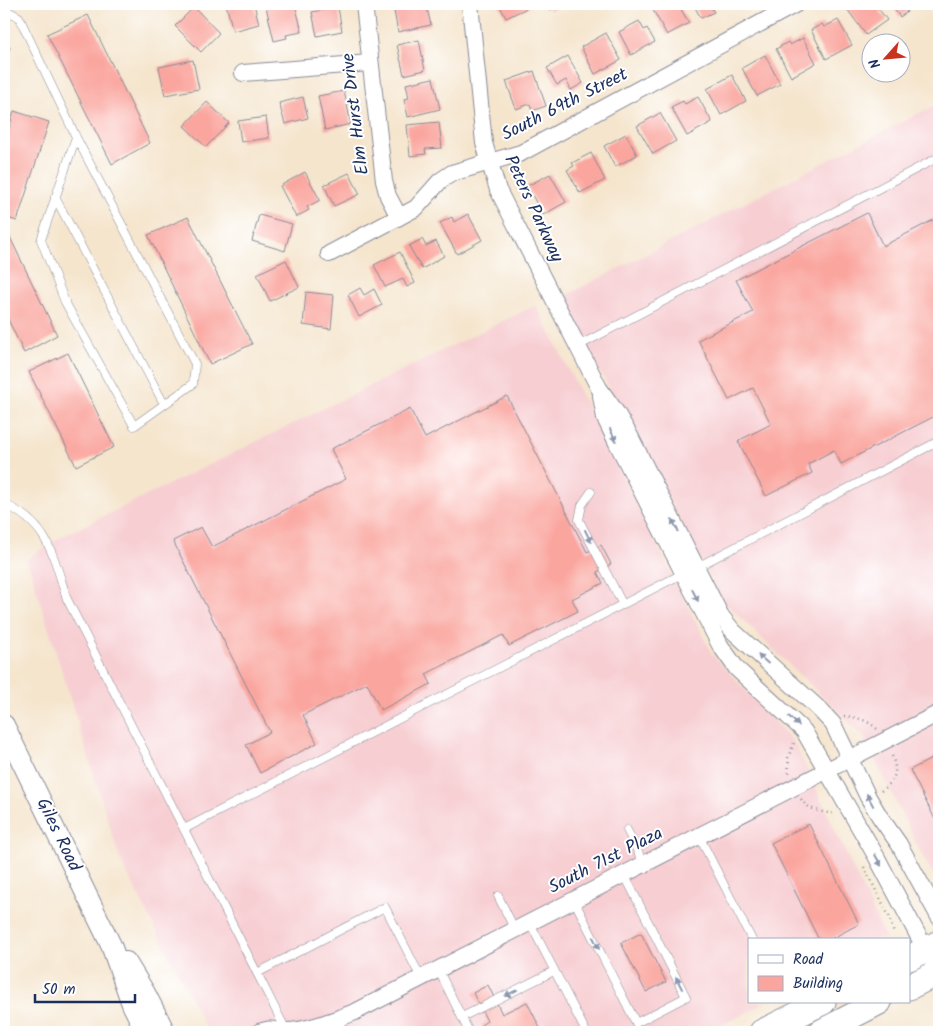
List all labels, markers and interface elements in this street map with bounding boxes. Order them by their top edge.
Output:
north arrow [860,32,910,82]
street label: Elm Hurst Drive [334,51,378,177]
text: N [863,54,887,72]
street label: South 69th Street [497,60,634,149]
street label: Peters Parkway [495,151,571,268]
one-way arrow [610,428,618,442]
one-way arrow [671,518,679,532]
one-way arrow [584,529,592,543]
one-way arrow [691,588,699,602]
one-way arrow [758,653,770,665]
one-way arrow [788,715,800,727]
street label: Giles Road [28,793,89,878]
one-way arrow [866,793,874,807]
street label: South 71st Plaza [544,820,668,902]
one-way arrow [874,852,882,867]
one-way arrow [592,936,600,950]
legend [748,938,910,1004]
text: Road [793,948,824,972]
scale bar [35,971,135,1003]
text: Building [793,972,843,996]
one-way arrow [675,975,683,990]
text: 50 m [42,978,76,1002]
one-way arrow [503,989,518,997]

